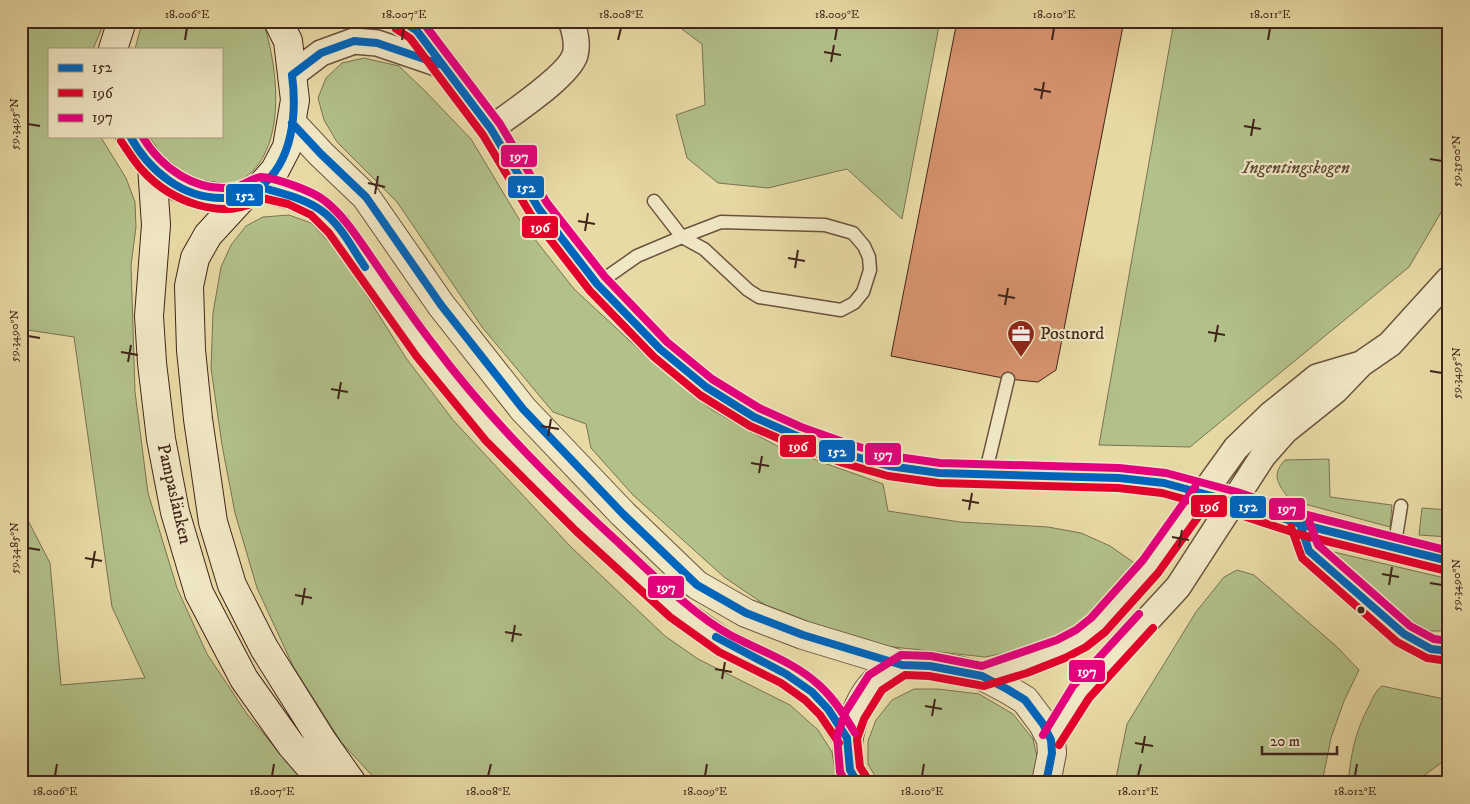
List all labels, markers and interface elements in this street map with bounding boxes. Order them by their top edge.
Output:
text: 18.006°E [165,7,210,22]
text: 18.007°E [382,7,427,22]
text: 18.008°E [599,7,644,22]
text: 18.009°E [815,7,860,22]
text: 18.010°E [1033,7,1076,22]
text: 18.011°E [1250,7,1291,22]
legend [48,48,222,138]
text: 152 [92,58,113,77]
text: 196 [92,84,114,103]
text: 59.3495°N [7,98,22,150]
text: 197 [92,108,113,127]
text: 59.3500°N [1449,135,1464,187]
line badge: 197 [500,144,538,168]
text: 197 [509,148,529,166]
park label: Ingentingskogen [1241,157,1350,179]
line badge: 152 [507,175,545,199]
text: 152 [517,179,537,197]
line badge: 152 [225,183,264,207]
text: 152 [236,187,256,205]
line badge: 196 [521,215,559,239]
text: 196 [530,219,550,237]
text: 59.3490°N [7,310,22,362]
office icon: Postnord [1006,319,1036,358]
place label: Postnord [1040,323,1104,345]
text: 59.3495°N [1449,347,1464,399]
line badge: 196 [779,434,817,458]
text: 196 [788,438,808,456]
line badge: 152 [818,439,856,463]
street label: Pampaslänken [152,442,196,547]
line badge: 197 [864,442,902,466]
text: 152 [828,443,848,461]
text: 197 [873,446,893,464]
line badge: 196 [1190,494,1228,518]
line badge: 152 [1229,495,1267,519]
line badge: 197 [1268,497,1306,521]
text: 196 [1199,498,1219,516]
text: 152 [1239,498,1259,516]
text: 197 [1277,500,1297,518]
text: 59.3485°N [7,522,22,574]
text: 59.3490°N [1449,559,1464,611]
line badge: 197 [647,575,685,599]
text: 197 [656,579,676,597]
unlabelled marker [1356,605,1366,615]
line badge: 197 [1068,659,1106,683]
text: 197 [1077,663,1097,681]
scale bar [1262,724,1338,756]
text: 20 m [1270,732,1300,751]
text: 18.006°E [33,784,78,799]
text: 18.007°E [250,784,295,799]
text: 18.008°E [466,784,511,799]
text: 18.009°E [683,784,728,799]
text: 18.010°E [901,784,944,799]
text: 18.011°E [1118,784,1159,799]
text: 18.012°E [1334,784,1377,799]

